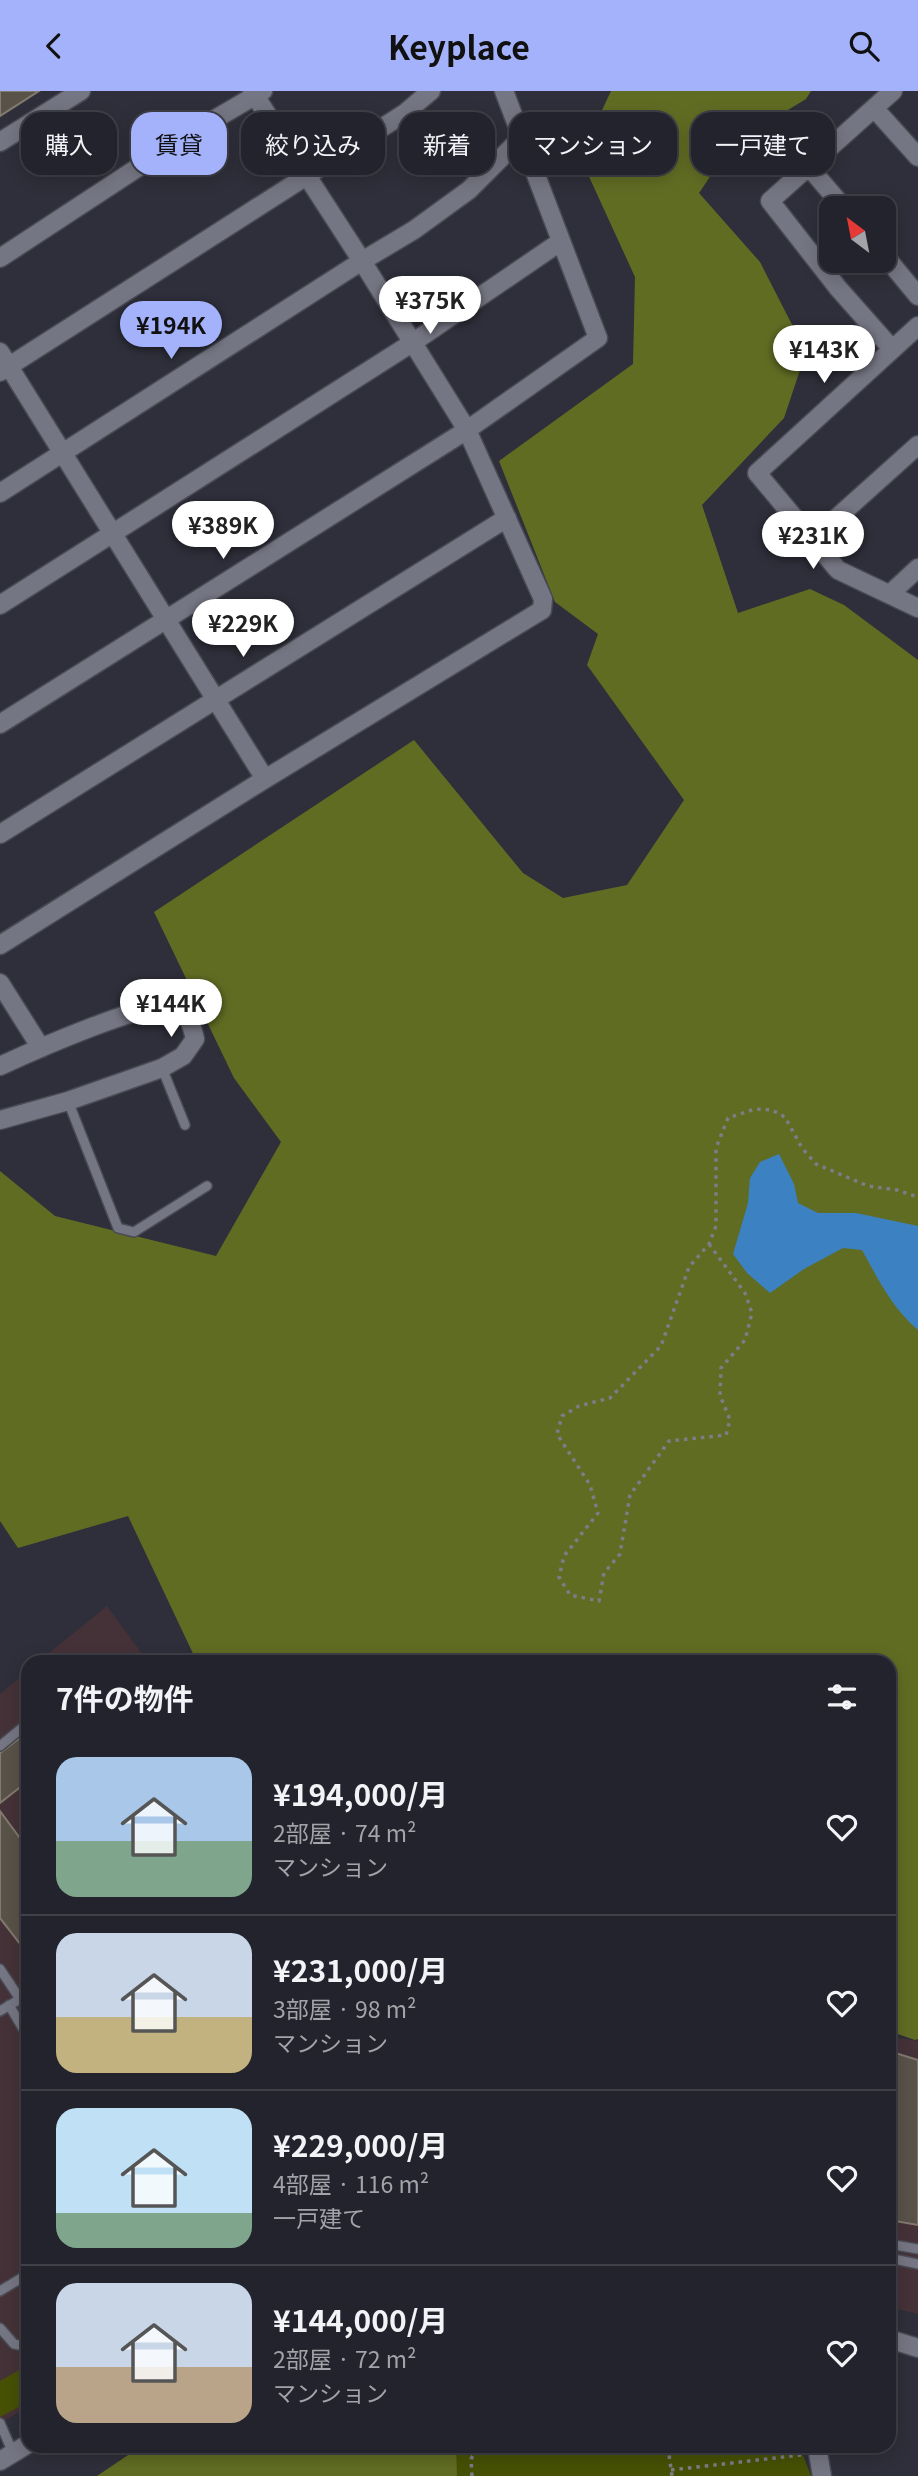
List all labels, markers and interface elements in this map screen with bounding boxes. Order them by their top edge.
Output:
text: Keyplace [388,23,530,69]
icon: back [35,27,73,65]
icon: search [845,27,883,65]
chip: 購入 [21,112,117,175]
chip: 賃貸 [131,112,227,175]
chip: 絞り込み [241,112,385,175]
chip: 新着 [399,112,495,175]
chip: マンション [509,112,677,175]
chip: 一戸建て [691,112,835,175]
north arrow [819,196,896,273]
map controls [819,196,896,273]
pin: ¥375K [381,277,479,336]
text: ¥375K [395,282,465,316]
pin: ¥194K [122,301,220,361]
text: ¥194K [136,307,206,341]
pin: ¥143K [775,325,873,385]
text: ¥143K [789,331,859,365]
pin: ¥389K [174,501,272,561]
text: ¥389K [188,507,258,541]
pin: ¥231K [764,511,862,571]
text: ¥231K [778,517,848,551]
pin: ¥229K [194,599,292,659]
text: ¥229K [208,605,278,639]
pin: ¥144K [122,979,220,1039]
text: ¥144K [136,985,206,1019]
text: 7件の物件 [56,1675,194,1719]
icon: filters [823,1678,861,1716]
text: ¥194,000/月 [273,1771,448,1815]
icon: home [112,1785,196,1869]
icon: heart [823,1808,861,1846]
text: 2部屋 · 74 m² [273,1815,416,1849]
text: マンション [273,1849,388,1883]
text: ¥231,000/月 [273,1947,448,1991]
icon: home [112,1961,196,2045]
icon: heart [823,1984,861,2022]
text: 3部屋 · 98 m² [273,1991,416,2025]
text: マンション [273,2025,388,2059]
text: ¥229,000/月 [273,2122,448,2166]
icon: home [112,2136,196,2220]
icon: heart [823,2159,861,2197]
text: 4部屋 · 116 m² [273,2166,429,2200]
text: 一戸建て [273,2200,365,2234]
text: ¥144,000/月 [273,2297,448,2341]
icon: home [112,2311,196,2395]
icon: heart [823,2334,861,2372]
text: 2部屋 · 72 m² [273,2341,416,2375]
text: マンション [273,2375,388,2409]

